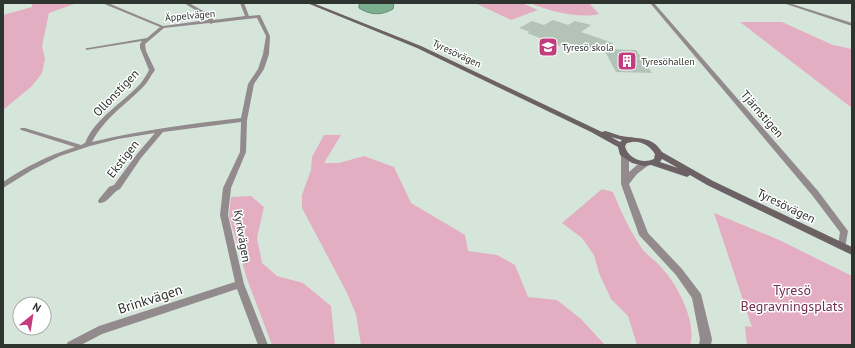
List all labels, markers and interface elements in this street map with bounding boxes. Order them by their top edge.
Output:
street label: Äppelvägen [164,7,216,24]
street label: Tyresövägen [430,36,483,70]
school or university icon: Tyresö skola [537,36,559,58]
place label: Tyresö skola [562,41,614,54]
building icon: Tyresöhallen [616,50,638,72]
place label: Tyresöhallen [641,55,695,68]
street label: Ollonstigen [90,66,142,119]
street label: Tjärnstigen [738,87,787,140]
street label: Ekstigen [103,137,142,180]
street label: Tyresövägen [755,185,818,226]
street label: Kyrkvägen [231,209,254,263]
street label: Brinkvägen [115,280,185,318]
park label: Tyresö Begravningsplats [741,281,844,315]
north arrow [12,296,52,336]
text: N [30,299,44,315]

